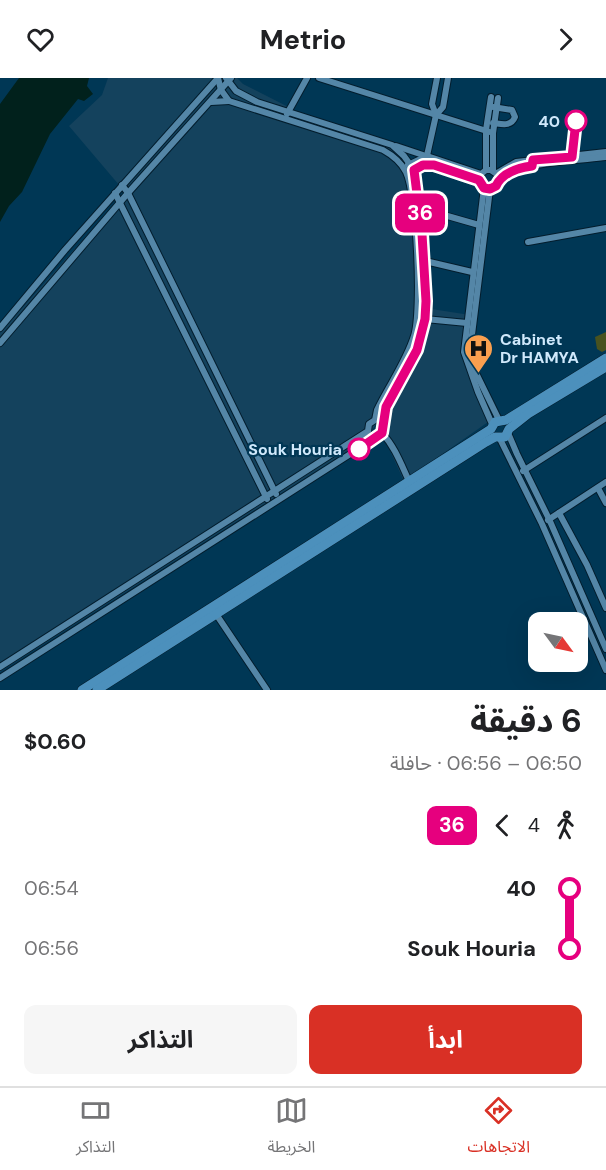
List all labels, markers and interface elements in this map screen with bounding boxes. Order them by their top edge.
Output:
text: Metrio [260,22,346,57]
icon: heart [24,23,57,56]
icon: forward [549,23,582,56]
marker: 40 [565,110,587,132]
place label: 40 [538,111,560,132]
line badge: 36 [393,194,447,232]
text: 36 [407,199,433,227]
place label: Cabinet Dr HAMYA [500,329,579,368]
hospital icon: Cabinet Dr HAMYA [463,332,495,374]
marker: Souk Houria [348,438,370,460]
place label: Souk Houria [248,439,342,460]
north arrow [528,612,588,672]
map controls [528,612,588,672]
text: 6 دقيقة [470,699,582,742]
text: $0.60 [24,727,86,756]
text: 06:50 – 06:56 · حافلة [390,750,582,776]
icon: back [486,809,519,842]
icon: walk [549,809,582,842]
text: 36 [439,811,465,839]
text: 4 [528,812,540,838]
text: 40 [506,874,536,903]
text: 06:54 [24,875,79,901]
text: Souk Houria [407,934,536,963]
text: 06:56 [24,935,79,961]
button: التذاكر [24,1005,297,1074]
button: ابدأ [309,1005,582,1074]
tab: التذاكر [76,1094,115,1164]
tab: الخريطة [267,1094,315,1164]
tab: الاتجاهات [467,1094,530,1164]

